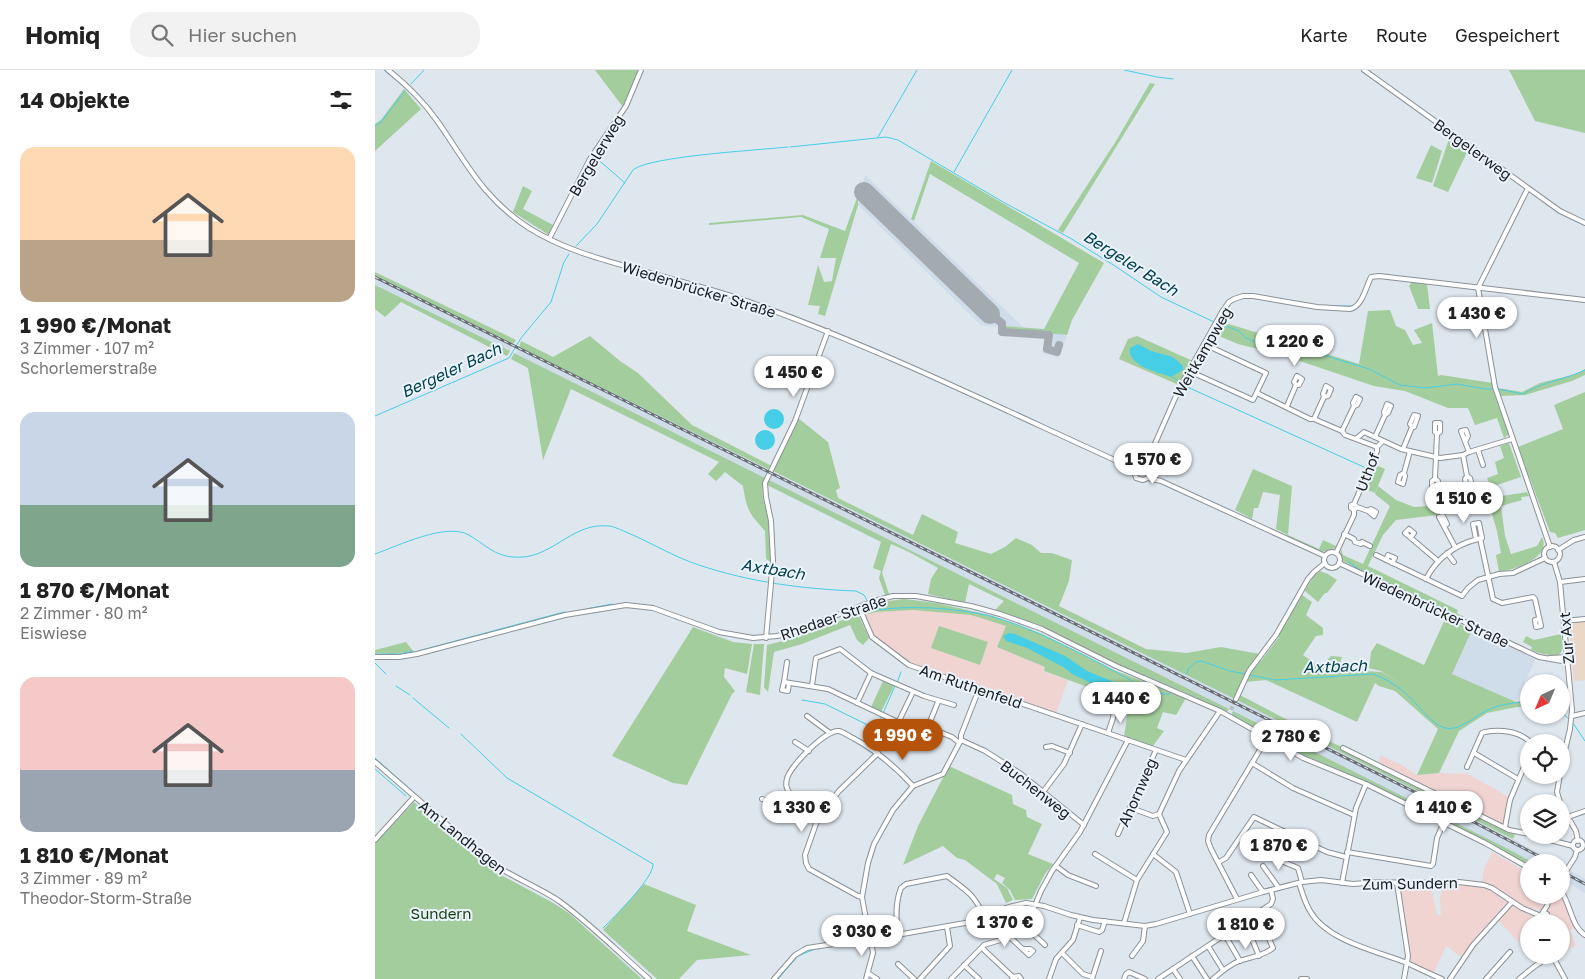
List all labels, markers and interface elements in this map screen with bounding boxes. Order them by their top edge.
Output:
search box [130,12,480,57]
text: Homiq [25,20,100,49]
icon: search [148,21,176,49]
text: Hier suchen [188,23,297,46]
text: Karte [1300,24,1348,46]
text: Route [1376,24,1427,46]
text: Gespeichert [1455,24,1560,46]
icon: filters [327,86,355,114]
text: 14 Objekte [20,87,130,113]
street label: Bergelerweg [565,111,627,199]
street label: Bergelerweg [1431,115,1515,183]
icon: home [143,180,233,270]
water label: Bergeler Bach [1080,226,1183,301]
street label: Wiedenbrücker Straße [620,257,778,321]
pin: 1 430 € [1431,296,1523,339]
text: 1 430 € [1448,303,1506,323]
street label: Weitkampweg [1169,304,1235,400]
text: 1 990 €/Monat [20,312,171,338]
pin: 1 220 € [1249,324,1341,367]
text: 1 220 € [1266,331,1324,351]
text: 3 Zimmer · 107 m² [20,338,154,358]
water label: Bergeler Bach [398,338,505,402]
pin: 1 450 € [748,356,840,398]
text: Schorlemerstraße [20,358,157,378]
text: 1 450 € [765,362,823,382]
pin: 1 570 € [1107,442,1199,485]
icon: home [143,445,233,535]
text: 1 570 € [1125,449,1181,469]
street label: Uthof [1351,449,1383,494]
pin: 1 510 € [1418,482,1510,524]
text: 1 510 € [1436,488,1492,508]
water label: Axtbach [740,554,807,584]
street label: Wiedenbrücker Straße [1360,567,1513,651]
text: 1 870 €/Monat [20,577,169,603]
street label: Rhedaer Straße [778,590,889,644]
text: 2 Zimmer · 80 m² [20,603,147,623]
street label: Zur Axt [1555,611,1577,665]
text: Eiswiese [20,623,87,643]
water label: Axtbach [1303,655,1368,677]
street label: Am Ruthenfeld [917,660,1025,712]
north arrow [1520,674,1570,724]
map controls [1520,674,1570,964]
pin: 1 440 € [1075,682,1167,724]
text: 1 440 € [1092,688,1150,708]
icon: home [143,710,233,800]
pin: 1 990 € [857,718,949,761]
pin: 2 780 € [1245,720,1337,762]
text: 1 990 € [874,725,932,745]
text: 2 780 € [1262,726,1320,746]
button: locate [1520,734,1570,784]
street label: Ahornweg [1114,755,1160,829]
street label: Buchenweg [997,756,1075,822]
pin: 1 330 € [756,790,848,833]
pin: 1 410 € [1398,790,1490,833]
button: layers [1520,794,1570,844]
street label: Am Landhagen [416,796,510,878]
text: 1 330 € [773,797,831,817]
text: 1 410 € [1416,797,1472,817]
pin: 1 870 € [1233,828,1325,871]
text: 1 870 € [1251,835,1307,855]
text: 1 810 €/Monat [20,842,169,868]
button: + [1520,854,1570,904]
text: 3 Zimmer · 89 m² [20,868,147,888]
street label: Zum Sundern [1362,873,1458,893]
text: Theodor-Storm-Straße [20,888,192,908]
park label: Sundern [411,904,471,922]
pin: 1 370 € [959,906,1051,948]
pin: 1 810 € [1200,908,1292,950]
text: 1 370 € [977,912,1033,932]
pin: 3 030 € [816,914,908,957]
text: 1 810 € [1218,914,1274,934]
button: − [1520,914,1570,964]
text: 3 030 € [832,921,892,941]

